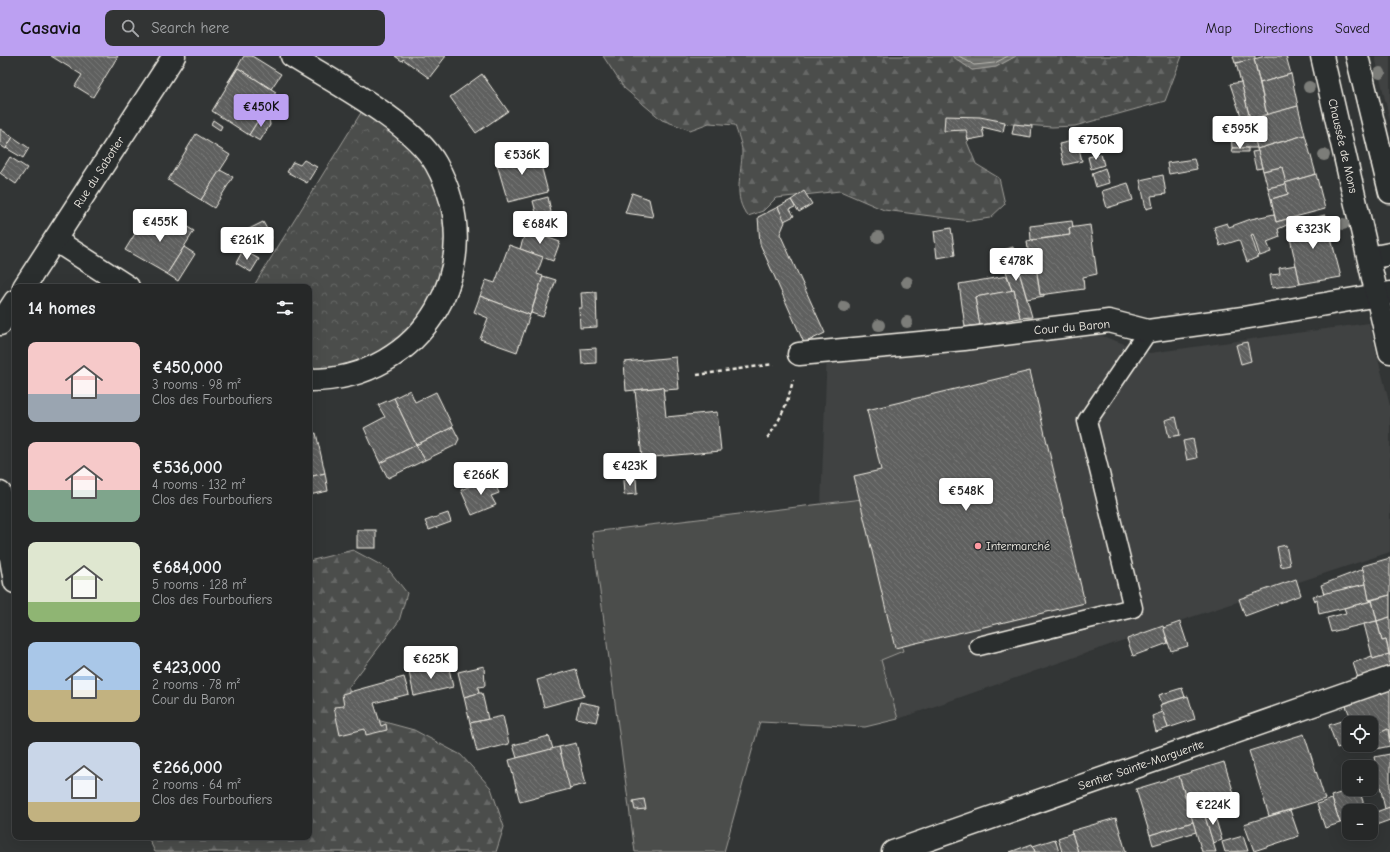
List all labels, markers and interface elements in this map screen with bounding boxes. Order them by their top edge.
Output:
search box [105,10,385,46]
text: Casavia [20,17,81,39]
icon: search [119,17,141,39]
text: Search here [151,19,229,37]
text: Map [1205,20,1232,37]
text: Directions [1254,20,1313,37]
text: Saved [1335,20,1370,37]
pin: €450K [233,94,289,128]
street label: Chaussée de Mons [1325,97,1361,195]
text: €450K [243,99,279,114]
pin: €595K [1212,116,1268,150]
text: €595K [1222,121,1258,136]
pin: €750K [1068,127,1124,161]
text: €750K [1078,132,1114,147]
street label: Rue du Sabotier [71,134,127,210]
pin: €536K [494,142,550,176]
text: €536K [504,147,540,162]
pin: €455K [132,209,188,243]
pin: €684K [512,211,568,245]
text: €455K [142,214,178,229]
text: €684K [522,216,558,231]
pin: €323K [1285,216,1341,250]
text: €323K [1295,221,1331,236]
pin: €261K [219,227,275,261]
text: €261K [230,232,264,247]
pin: €478K [988,248,1044,282]
text: €478K [999,253,1033,268]
icon: filters [274,297,296,319]
text: 14 homes [28,299,95,318]
street label: Cour du Baron [1033,317,1111,337]
icon: home [60,358,108,406]
text: €450,000 [152,358,223,377]
text: 3 rooms · 98 m² [152,377,241,392]
text: Clos des Fourboutiers [152,392,272,407]
pin: €423K [602,453,658,487]
icon: home [60,458,108,506]
text: €536,000 [152,458,222,477]
text: €423K [612,458,648,473]
pin: €266K [453,462,509,496]
text: €266K [463,467,499,482]
text: 4 rooms · 132 m² [152,477,245,492]
pin: €548K [938,478,994,512]
text: €548K [948,483,984,498]
text: Clos des Fourboutiers [152,492,272,507]
place label: Intermarché [986,539,1050,553]
marker: Intermarché [973,541,983,551]
icon: home [60,558,108,606]
text: €684,000 [152,558,222,577]
text: 5 rooms · 128 m² [152,577,246,592]
text: Clos des Fourboutiers [152,592,272,607]
pin: €625K [403,646,459,680]
text: €625K [413,651,449,666]
icon: home [60,658,108,706]
text: €423,000 [152,658,221,677]
text: 2 rooms · 78 m² [152,677,240,692]
text: Cour du Baron [152,692,235,707]
map controls [1342,716,1378,840]
button: locate [1342,716,1378,752]
street label: Sentier Sainte-Marguerite [1076,737,1206,793]
icon: home [60,758,108,806]
text: €266,000 [152,758,222,777]
button: + [1342,760,1378,796]
text: 2 rooms · 64 m² [152,777,241,792]
text: Clos des Fourboutiers [152,792,272,807]
pin: €224K [1185,792,1241,826]
text: €224K [1196,797,1230,812]
button: − [1342,804,1378,840]

